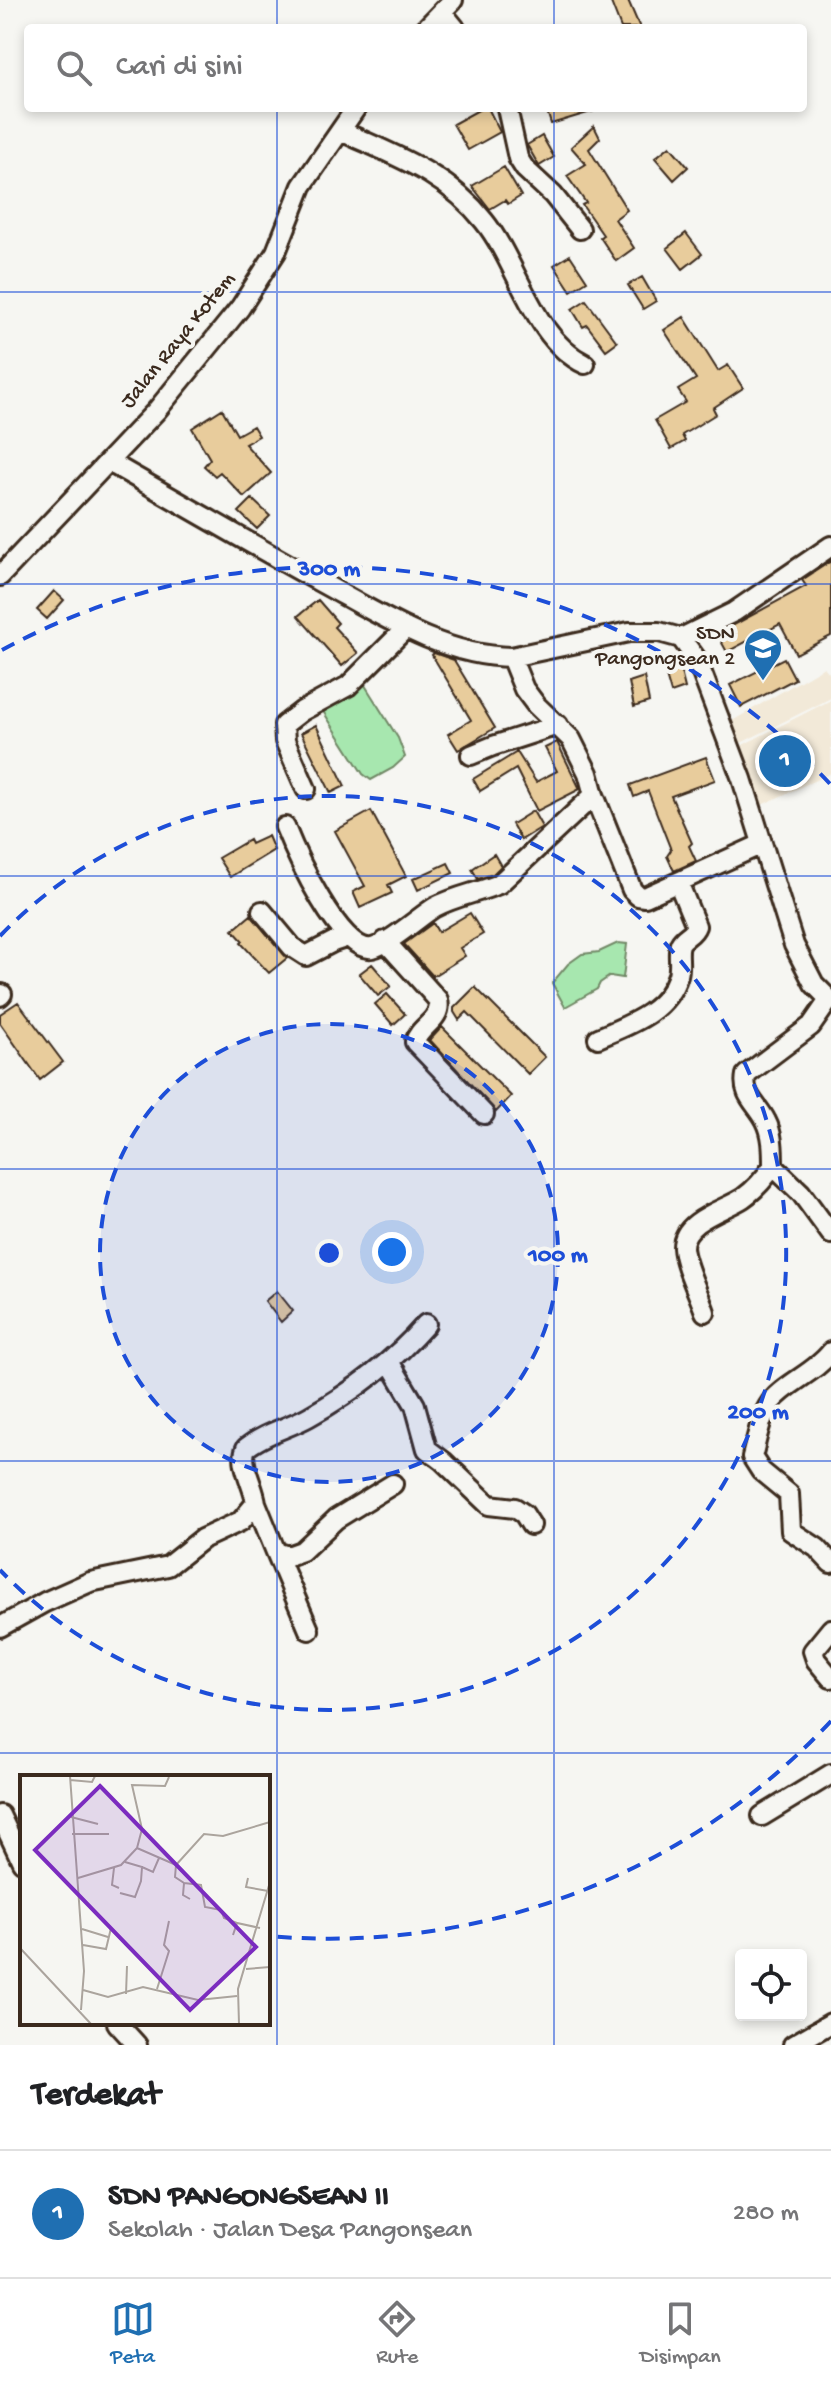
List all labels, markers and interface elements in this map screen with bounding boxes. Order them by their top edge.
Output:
search box [24,24,807,112]
icon: search [52,46,96,90]
text: Cari di sini [116,51,243,86]
street label: Jalan Raya Kotem [116,267,242,414]
text: 300 m [297,556,360,585]
place label: SDN Pangongsean 2 [594,622,735,673]
school or university icon: SDN Pangongsean 2 [742,627,784,682]
pin: 1 [759,731,811,791]
your location [372,1232,412,1272]
centre of rings [315,1239,343,1267]
text: 100 m [527,1242,588,1271]
text: 200 m [727,1399,789,1428]
inset map [20,1775,270,2025]
map controls [735,1949,807,2021]
button: locate [735,1949,807,2021]
text: Terdekat [32,2077,160,2117]
text: SDN PANGONGSEAN II [108,2181,389,2216]
text: 1 [53,2199,63,2230]
text: 280 m [733,2199,799,2230]
text: Sekolah · Jalan Desa Pangonsean [108,2216,472,2247]
tab: Peta [110,2297,155,2371]
tab: Rute [375,2297,419,2371]
tab: Disimpan [640,2297,721,2371]

